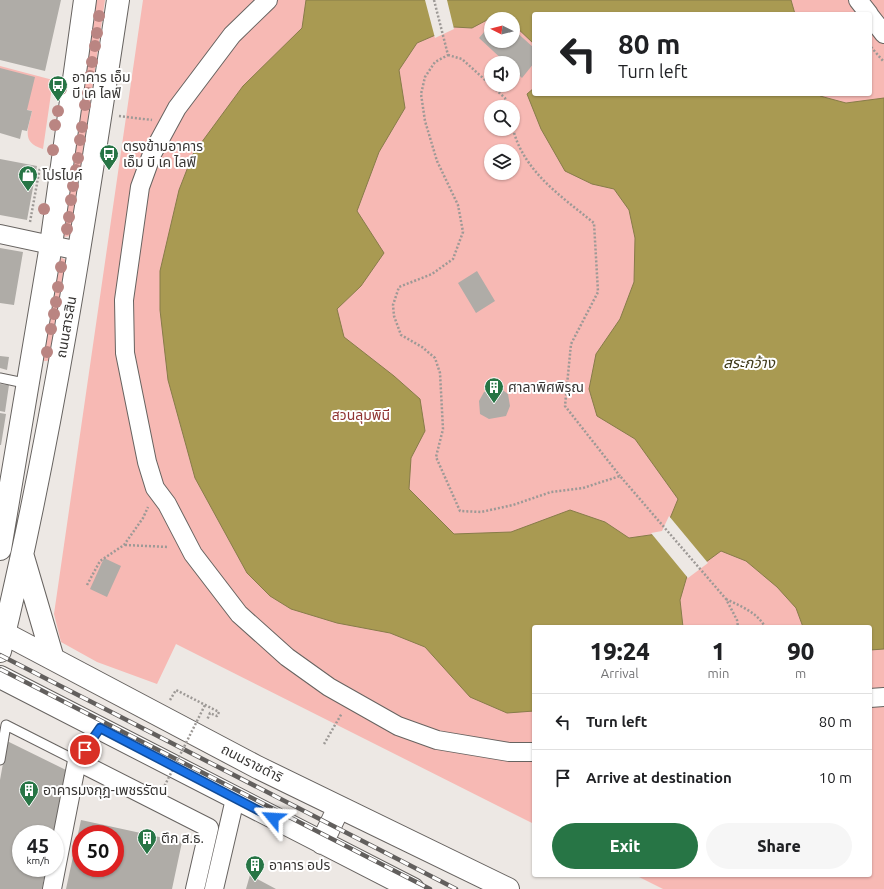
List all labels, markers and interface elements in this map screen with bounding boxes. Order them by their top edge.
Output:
north arrow [484,12,520,48]
map controls [484,12,520,180]
icon: left [552,28,604,80]
text: 80 m [618,28,680,59]
button: sound [484,56,520,92]
text: Turn left [618,61,688,81]
place label: อาคาร เอ็ม บี เค ไลฟ์ [72,69,131,101]
bus stop icon: อาคาร เอ็ม บี เค ไลฟ์ [47,74,69,102]
button: search [484,100,520,136]
place label: ตรงข้ามอาคาร เอ็ม บี เค ไลฟ์ [123,138,203,170]
bus stop icon: ตรงข้ามอาคาร เอ็ม บี เค ไลฟ์ [98,143,120,171]
button: layers [484,144,520,180]
shop icon: โปรไบค์ [17,164,39,192]
place label: โปรไบค์ [42,167,83,183]
street label: ถนนสารสิน [53,295,79,359]
water label: สระกว้าง [723,354,776,371]
building icon: ศาลาพิศพิรุณ [483,376,505,404]
place label: ศาลาพิศพิรุณ [508,379,584,396]
park label: สวนลุมพินี [332,407,390,424]
text: 19:24 [590,638,650,665]
text: 1 [712,638,725,665]
text: 90 [787,638,814,665]
text: Arrival [601,666,639,680]
text: min [708,666,729,680]
text: m [795,666,806,680]
icon: left [552,711,574,733]
text: Turn left [586,713,647,730]
text: 80 m [819,713,852,730]
pin [68,733,102,767]
icon: arrive [74,739,96,761]
street label: ถนนราชดำริ [219,741,286,785]
icon: arrive [552,767,574,789]
text: Arrive at destination [586,769,732,786]
text: 10 m [819,769,852,786]
building icon: อาคารมงกุฎ-เพชรรัตน [18,779,40,807]
place label: อาคารมงกุฎ-เพชรรัตน [43,782,167,799]
position arrow [252,797,294,839]
button: Exit [552,823,698,869]
button: Share [706,823,852,869]
speed limit sign: 50 [72,825,124,877]
building icon: ตึก ส.ธ. [136,827,158,855]
place label: ตึก ส.ธ. [161,830,204,846]
text: 45 [27,834,49,857]
building icon: อาคาร อปร [244,854,266,882]
text: km/h [26,855,50,866]
place label: อาคาร อปร [269,857,331,873]

